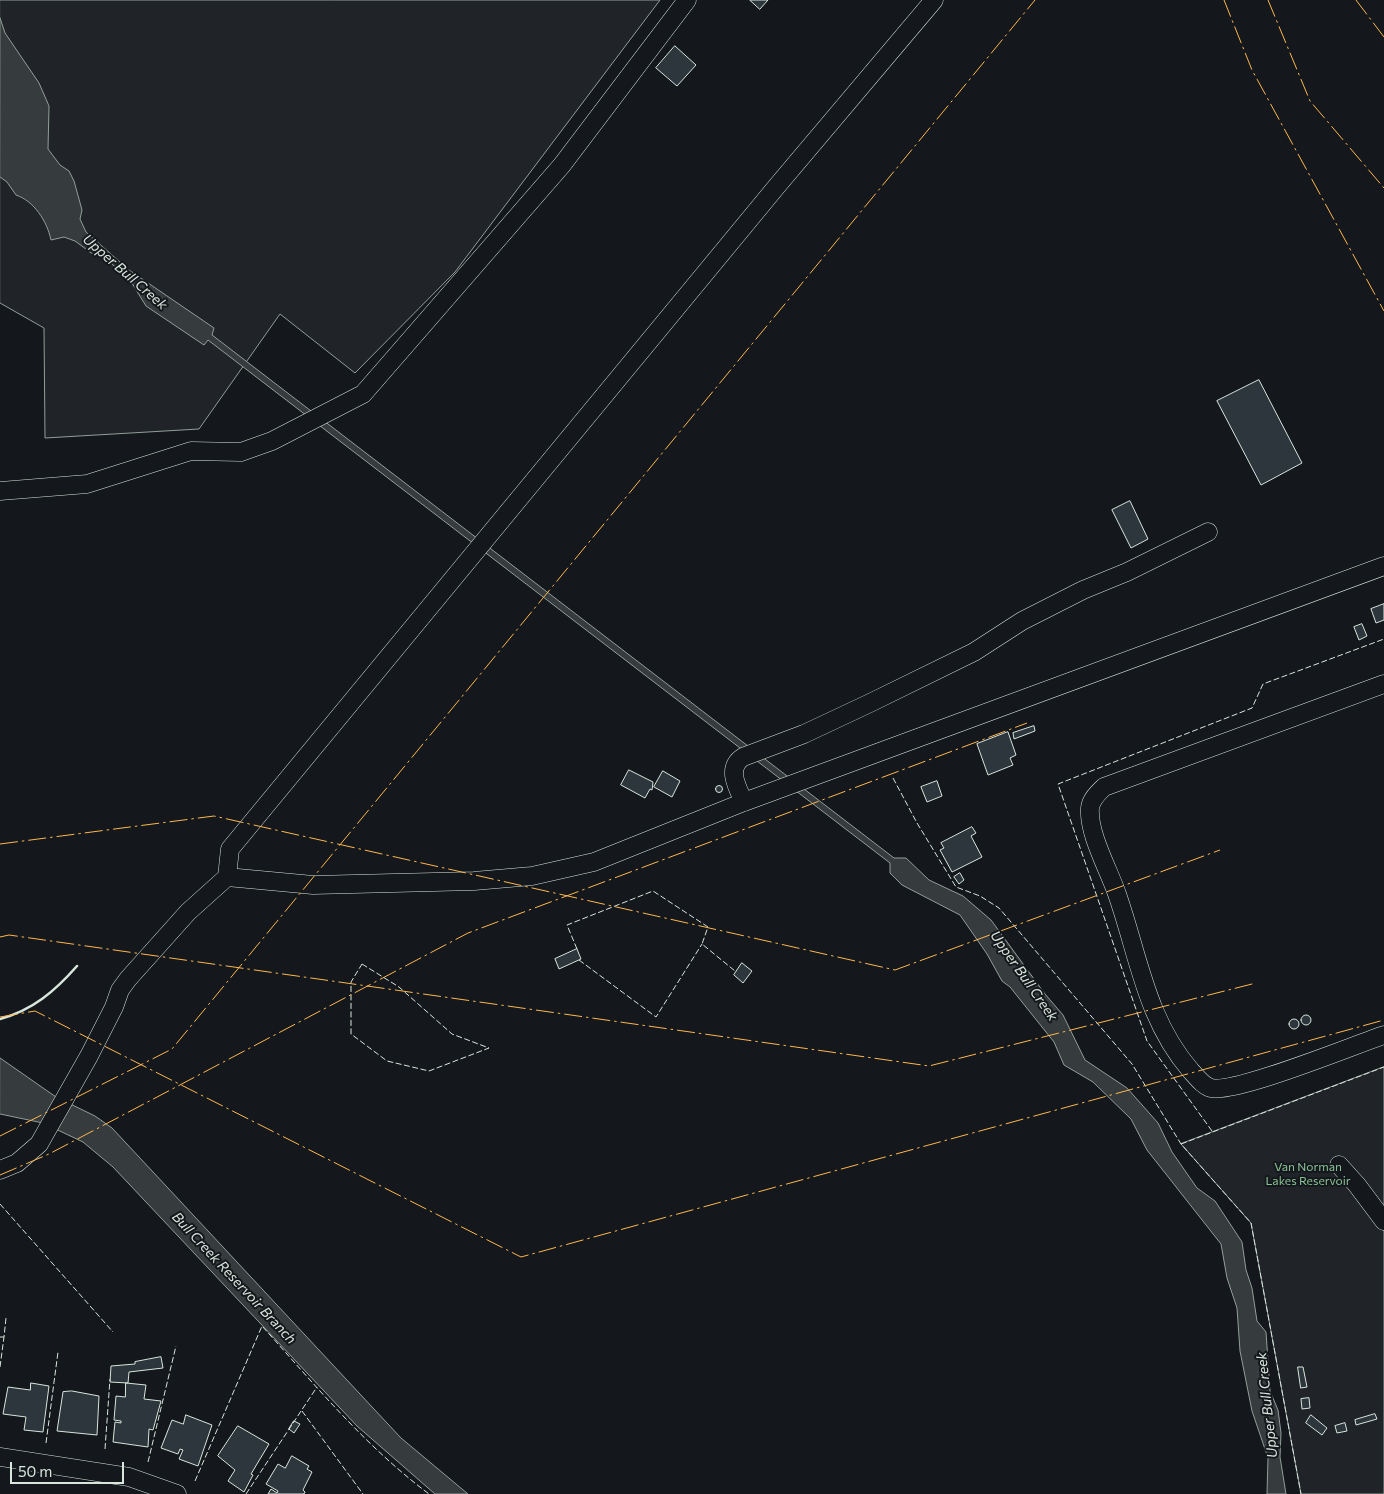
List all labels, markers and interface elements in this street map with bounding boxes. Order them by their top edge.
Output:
water label: Upper Bull Creek [79,231,171,313]
water label: Upper Bull Creek [987,928,1061,1024]
park label: Van Norman Lakes Reservoir [1265,1160,1351,1188]
water label: Bull Creek Reservoir Branch [168,1209,300,1347]
water label: Upper Bull Creek [1253,1351,1281,1459]
scale bar [12,1452,126,1484]
text: 50 m [18,1462,52,1480]

